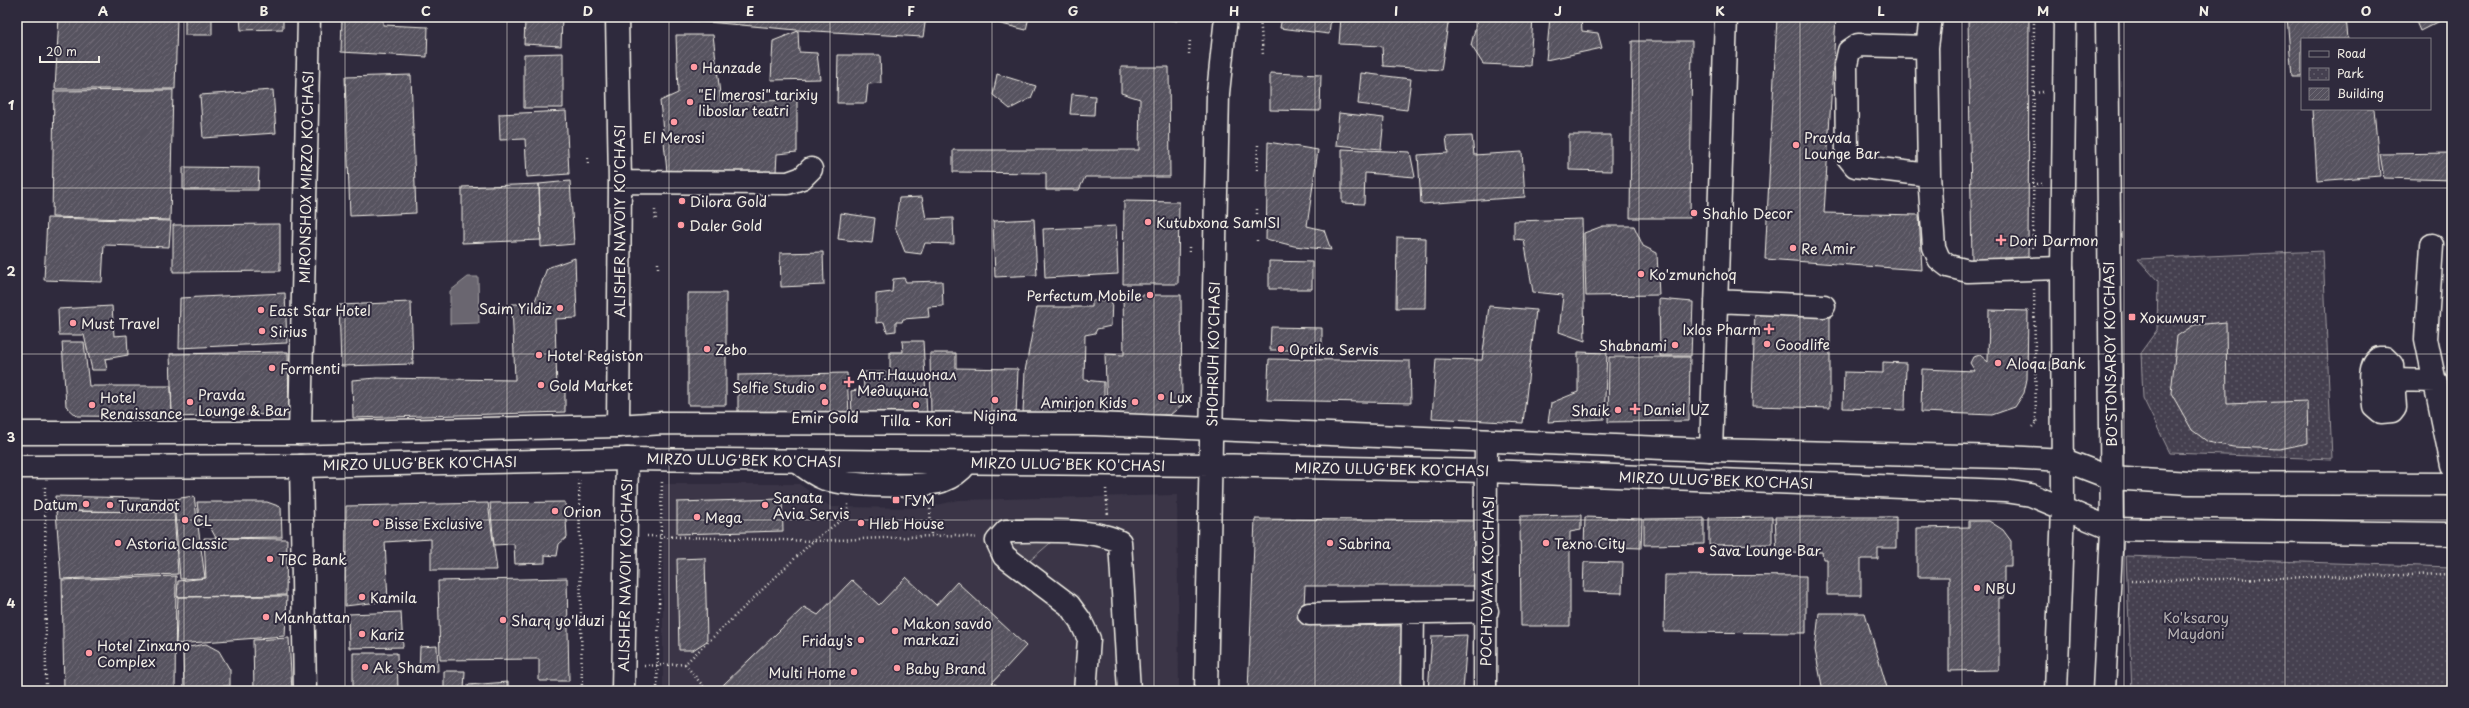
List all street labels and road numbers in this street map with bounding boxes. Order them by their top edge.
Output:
street label: MIRONSHOX MIRZO KO'CHASI [294,70,318,284]
street label: ALISHER NAVOIY KO'CHASI [609,124,630,318]
street label: BO'STONSAROY KO'CHASI [2098,261,2122,447]
street label: SHOHRUH KO'CHASI [1201,281,1225,427]
street label: MIRZO ULUG'BEK KO'CHASI [646,448,842,472]
street label: MIRZO ULUG'BEK KO'CHASI [322,451,518,475]
street label: MIRZO ULUG'BEK KO'CHASI [970,452,1166,476]
street label: MIRZO ULUG'BEK KO'CHASI [1294,457,1490,481]
street label: MIRZO ULUG'BEK KO'CHASI [1618,466,1814,494]
street label: ALISHER NAVOIY KO'CHASI [613,478,637,672]
street label: POCHTOVAYA KO'CHASI [1475,496,1499,666]

